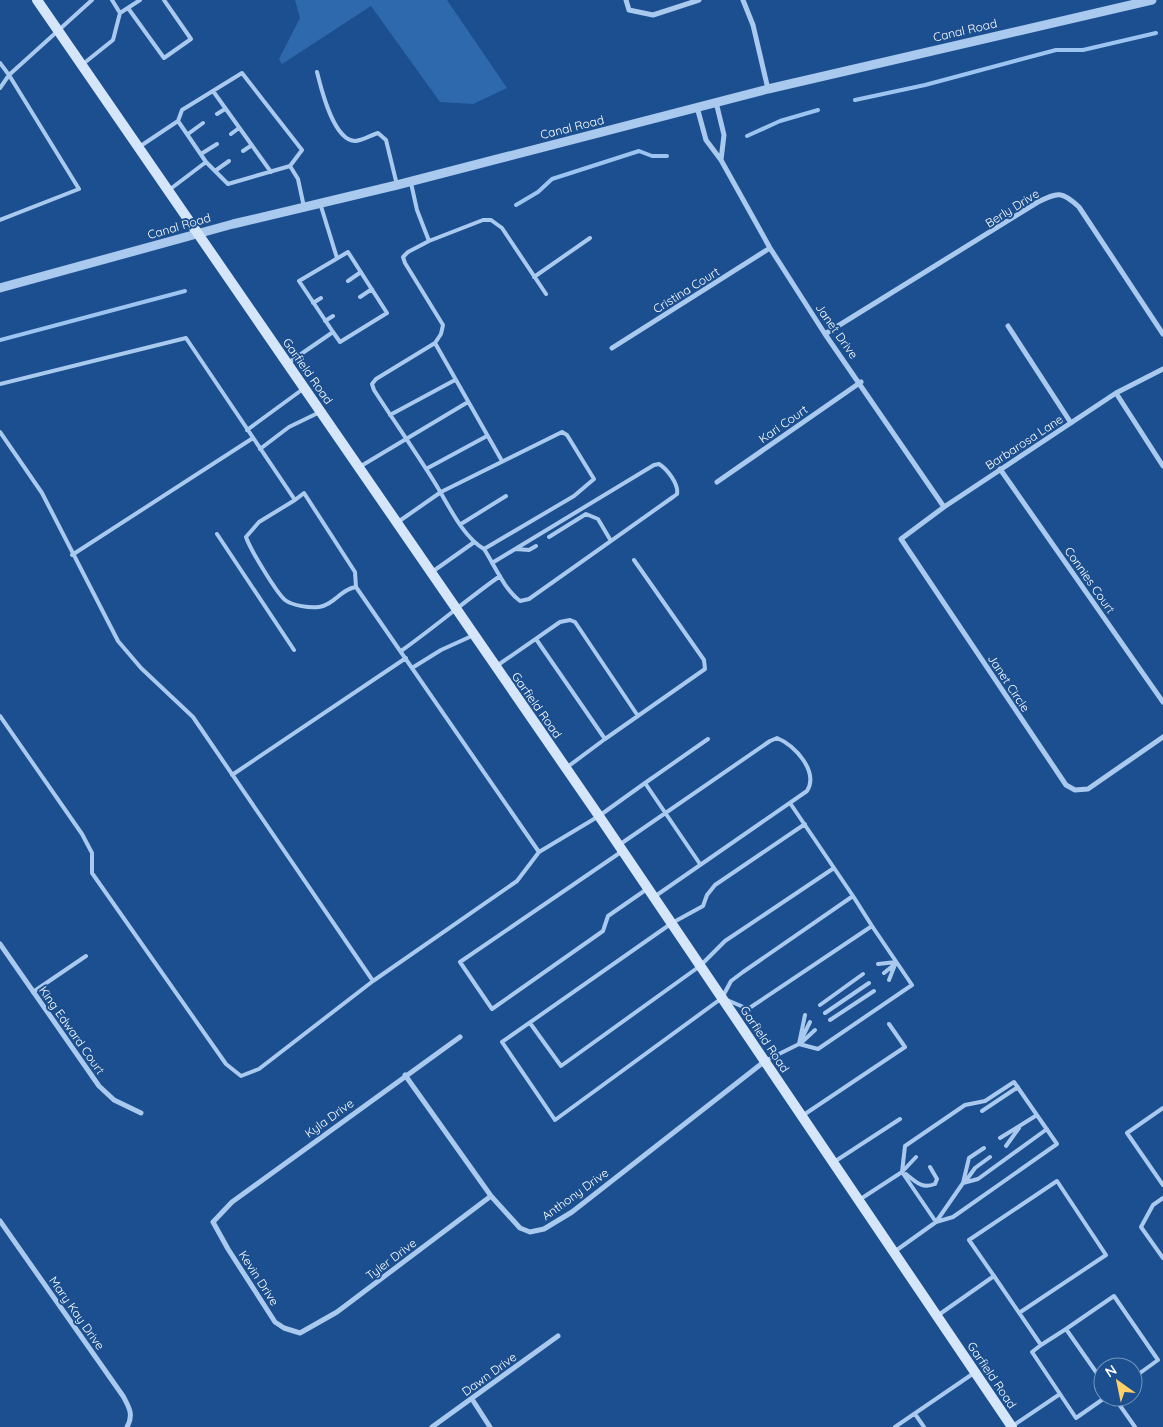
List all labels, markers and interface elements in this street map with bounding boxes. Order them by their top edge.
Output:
street label: Canal Road [932,15,998,45]
street label: Canal Road [539,112,605,142]
street label: Berly Drive [982,185,1042,230]
street label: Canal Road [146,210,212,242]
street label: Cristina Court [650,264,722,316]
street label: Janet Drive [812,300,862,362]
street label: Garfield Road [280,335,336,407]
street label: Kari Court [756,402,810,446]
street label: Barbarosa Lane [982,411,1066,473]
street label: Connies Court [1062,544,1118,616]
street label: Janet Circle [985,651,1033,715]
street label: Garfield Road [509,669,565,741]
street label: King Edward Court [36,983,108,1077]
street label: Garfield Road [737,1003,793,1075]
street label: Kyla Drive [302,1095,357,1141]
street label: Anthony Drive [539,1165,611,1223]
street label: Tyler Drive [363,1235,419,1283]
street label: Kevin Drive [236,1248,282,1309]
street label: Mary Kay Drive [46,1273,108,1353]
street label: Garfield Road [964,1339,1020,1411]
street label: Dawn Drive [459,1349,519,1399]
north arrow [1093,1357,1143,1407]
text: N [1102,1361,1120,1381]

